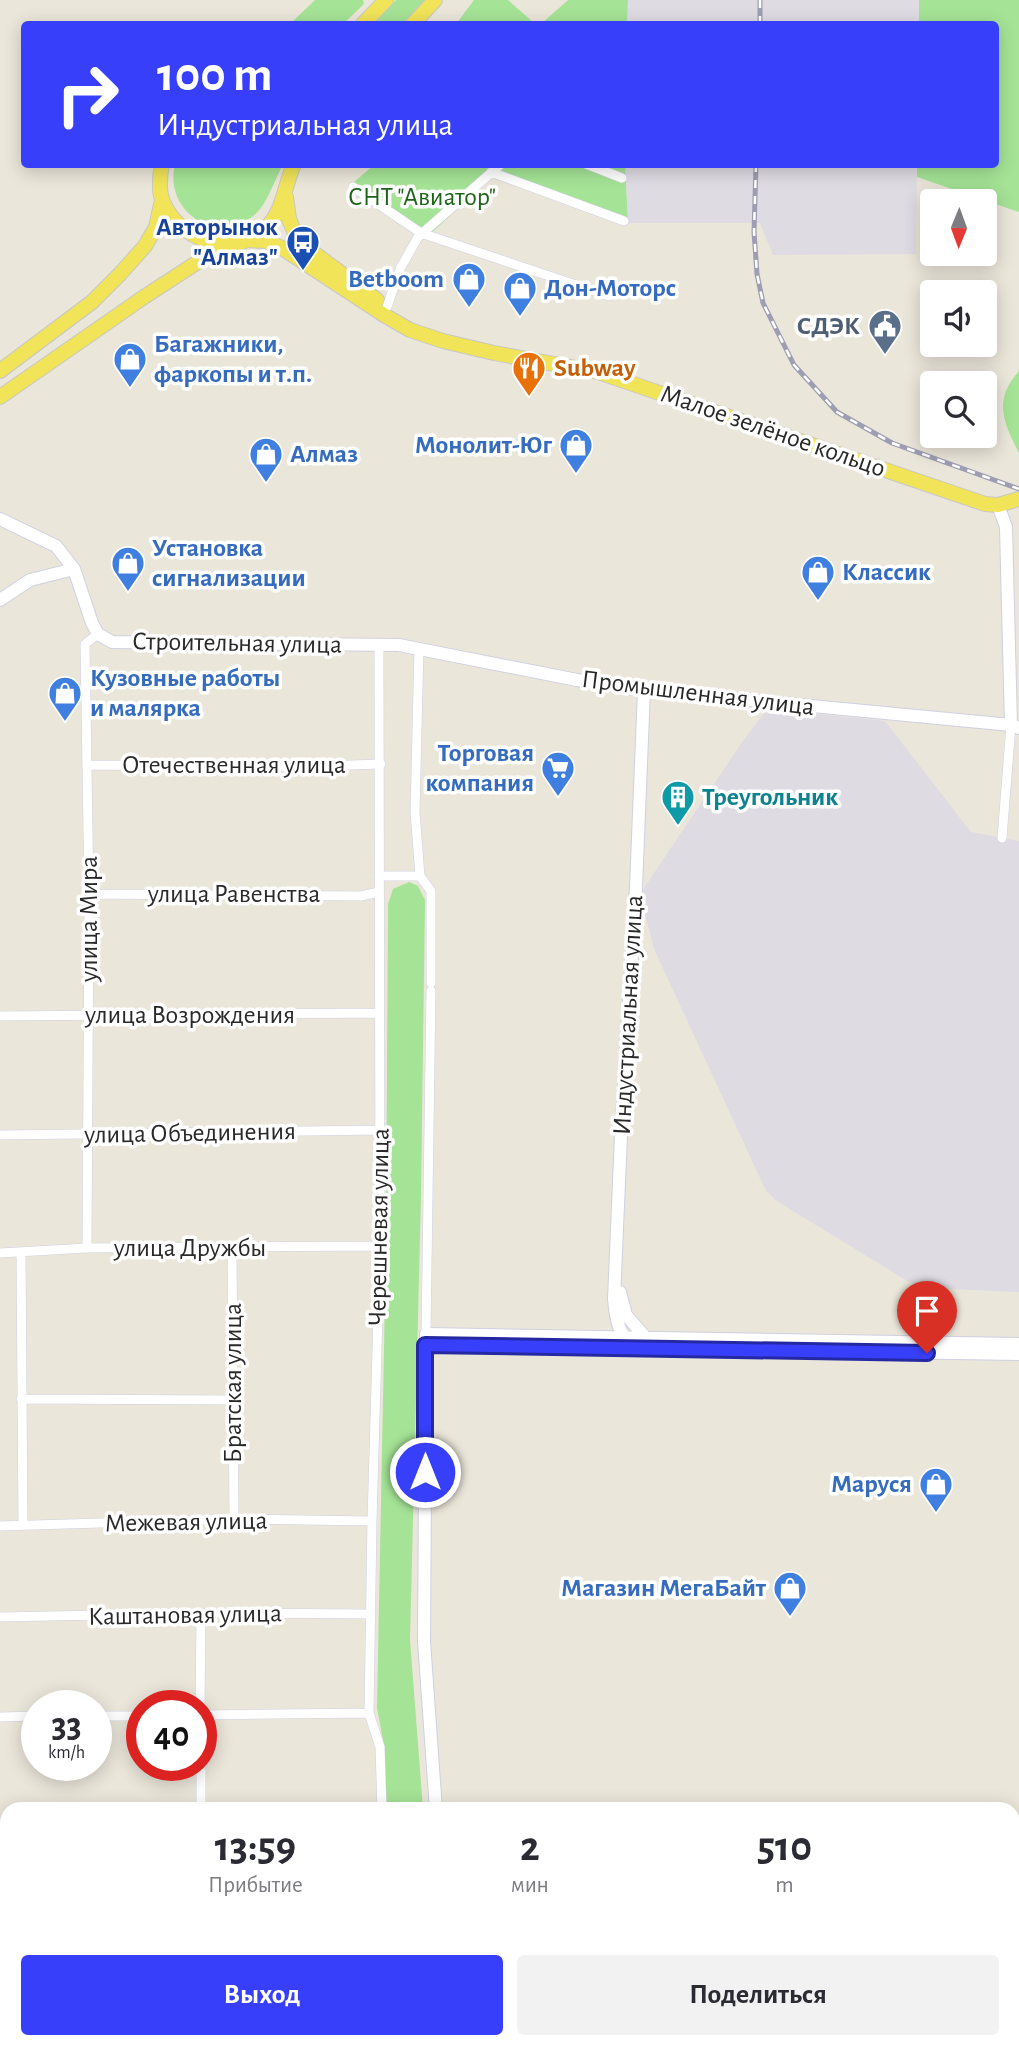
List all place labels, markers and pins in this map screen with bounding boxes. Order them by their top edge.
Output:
place label: Авторынок "Алмаз" [156,214,278,270]
bus stop icon: Авторынок "Алмаз" [284,223,322,272]
shop icon: Betboom [450,260,488,309]
place label: Betboom [348,266,444,292]
shop icon: Дон-Моторс [501,269,539,318]
place label: Дон-Моторс [544,275,676,301]
public building icon: СДЭК [866,307,904,356]
place label: СДЭК [797,313,860,339]
place label: Багажники, фаркопы и т.п. [154,331,312,387]
shop icon: Багажники, фаркопы и т.п. [111,340,149,389]
restaurant icon: Subway [510,349,548,398]
place label: Subway [554,355,636,381]
shop icon: Монолит-Юг [557,426,595,475]
place label: Монолит-Юг [415,432,552,458]
shop icon: Алмаз [247,435,285,484]
place label: Алмаз [290,441,358,467]
place label: Установка сигнализации [152,535,306,591]
shop icon: Установка сигнализации [109,544,147,593]
shop icon: Классик [799,553,837,602]
place label: Классик [842,559,931,585]
place label: Кузовные работы и малярка [90,665,280,721]
shop icon: Кузовные работы и малярка [46,674,84,723]
place label: Торговая компания [425,740,534,796]
supermarket icon: Торговая компания [539,749,577,798]
building icon: Треугольник [659,778,697,827]
place label: Треугольник [702,784,838,810]
pin [897,1281,957,1353]
shop icon: Маруся [917,1465,955,1514]
place label: Маруся [831,1471,912,1497]
shop icon: Магазин МегаБайт [771,1569,809,1618]
place label: Магазин МегаБайт [561,1575,767,1601]

